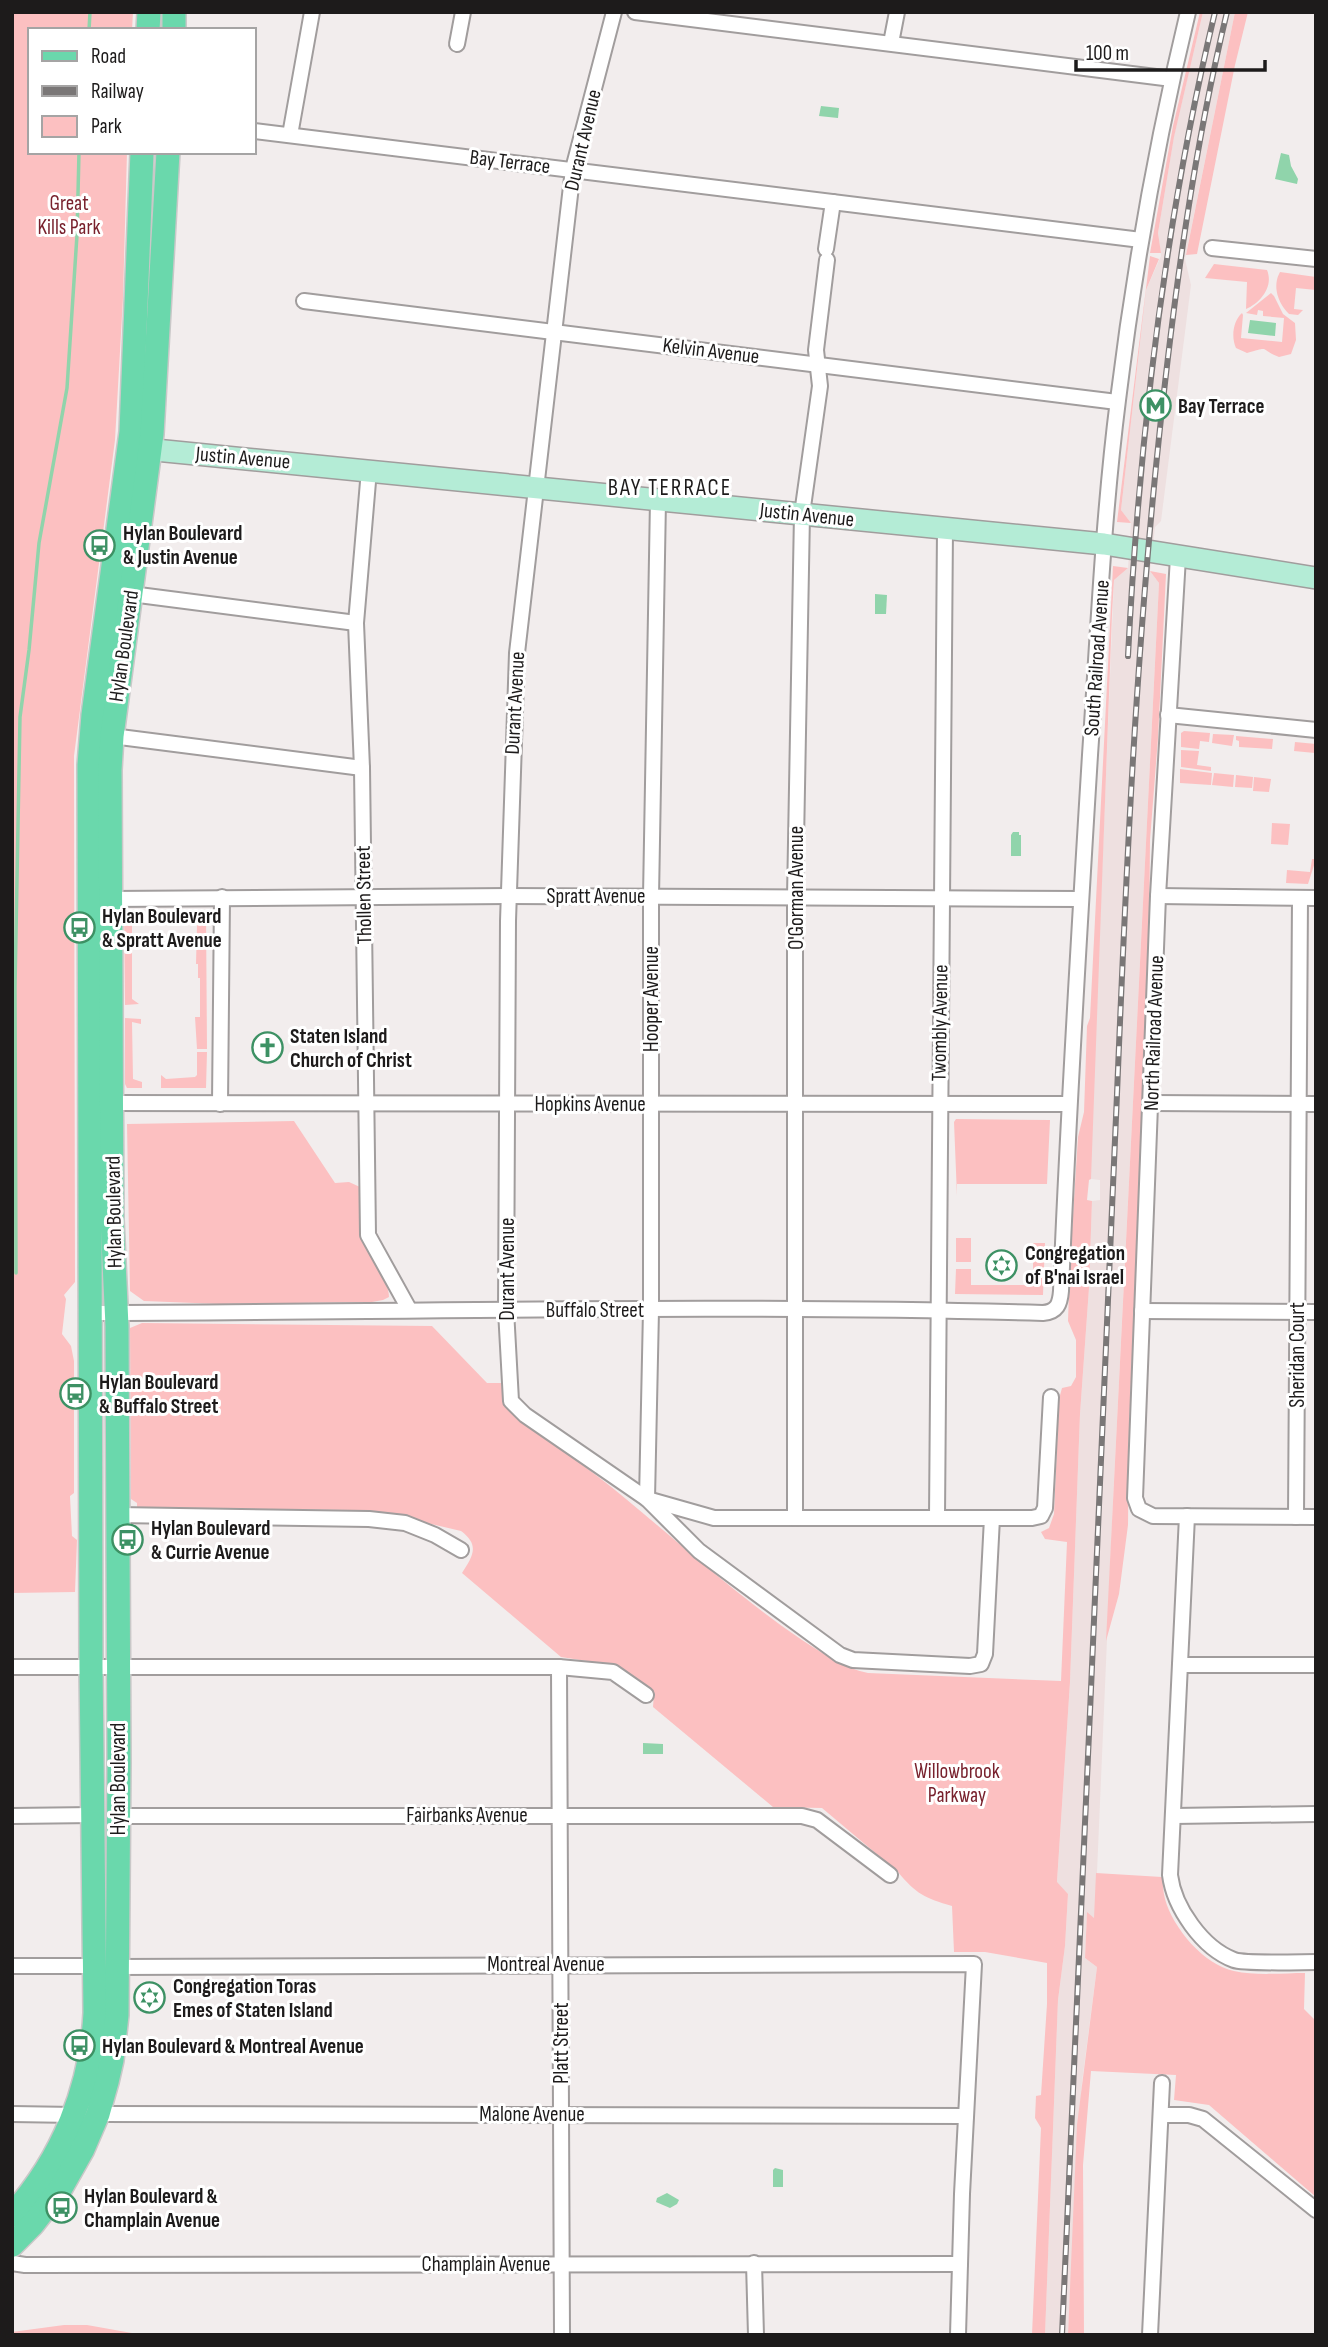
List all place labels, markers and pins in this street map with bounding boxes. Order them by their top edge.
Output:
metro station icon: Bay Terrace [1138,389,1172,423]
place label: Bay Terrace [1178,394,1264,419]
place label: Hylan Boulevard & Justin Avenue [123,521,242,570]
bus stop icon: Hylan Boulevard & Justin Avenue [83,528,117,562]
place label: Hylan Boulevard & Spratt Avenue [102,904,222,953]
bus stop icon: Hylan Boulevard & Spratt Avenue [62,911,96,945]
place label: Staten Island Church of Christ [290,1024,412,1073]
church icon: Staten Island Church of Christ [250,1031,284,1065]
place label: Congregation of B'nai Israel [1025,1241,1125,1290]
synagogue icon: Congregation of B'nai Israel [985,1248,1019,1282]
place label: Hylan Boulevard & Buffalo Street [99,1370,218,1419]
bus stop icon: Hylan Boulevard & Buffalo Street [59,1377,93,1411]
place label: Hylan Boulevard & Currie Avenue [151,1516,270,1565]
bus stop icon: Hylan Boulevard & Currie Avenue [111,1523,145,1557]
place label: Congregation Toras Emes of Staten Island [173,1974,333,2023]
synagogue icon: Congregation Toras Emes of Staten Island [133,1981,167,2015]
bus stop icon: Hylan Boulevard & Montreal Avenue [62,2029,96,2063]
place label: Hylan Boulevard & Montreal Avenue [102,2034,364,2059]
place label: Hylan Boulevard & Champlain Avenue [84,2184,220,2233]
bus stop icon: Hylan Boulevard & Champlain Avenue [44,2191,78,2225]

